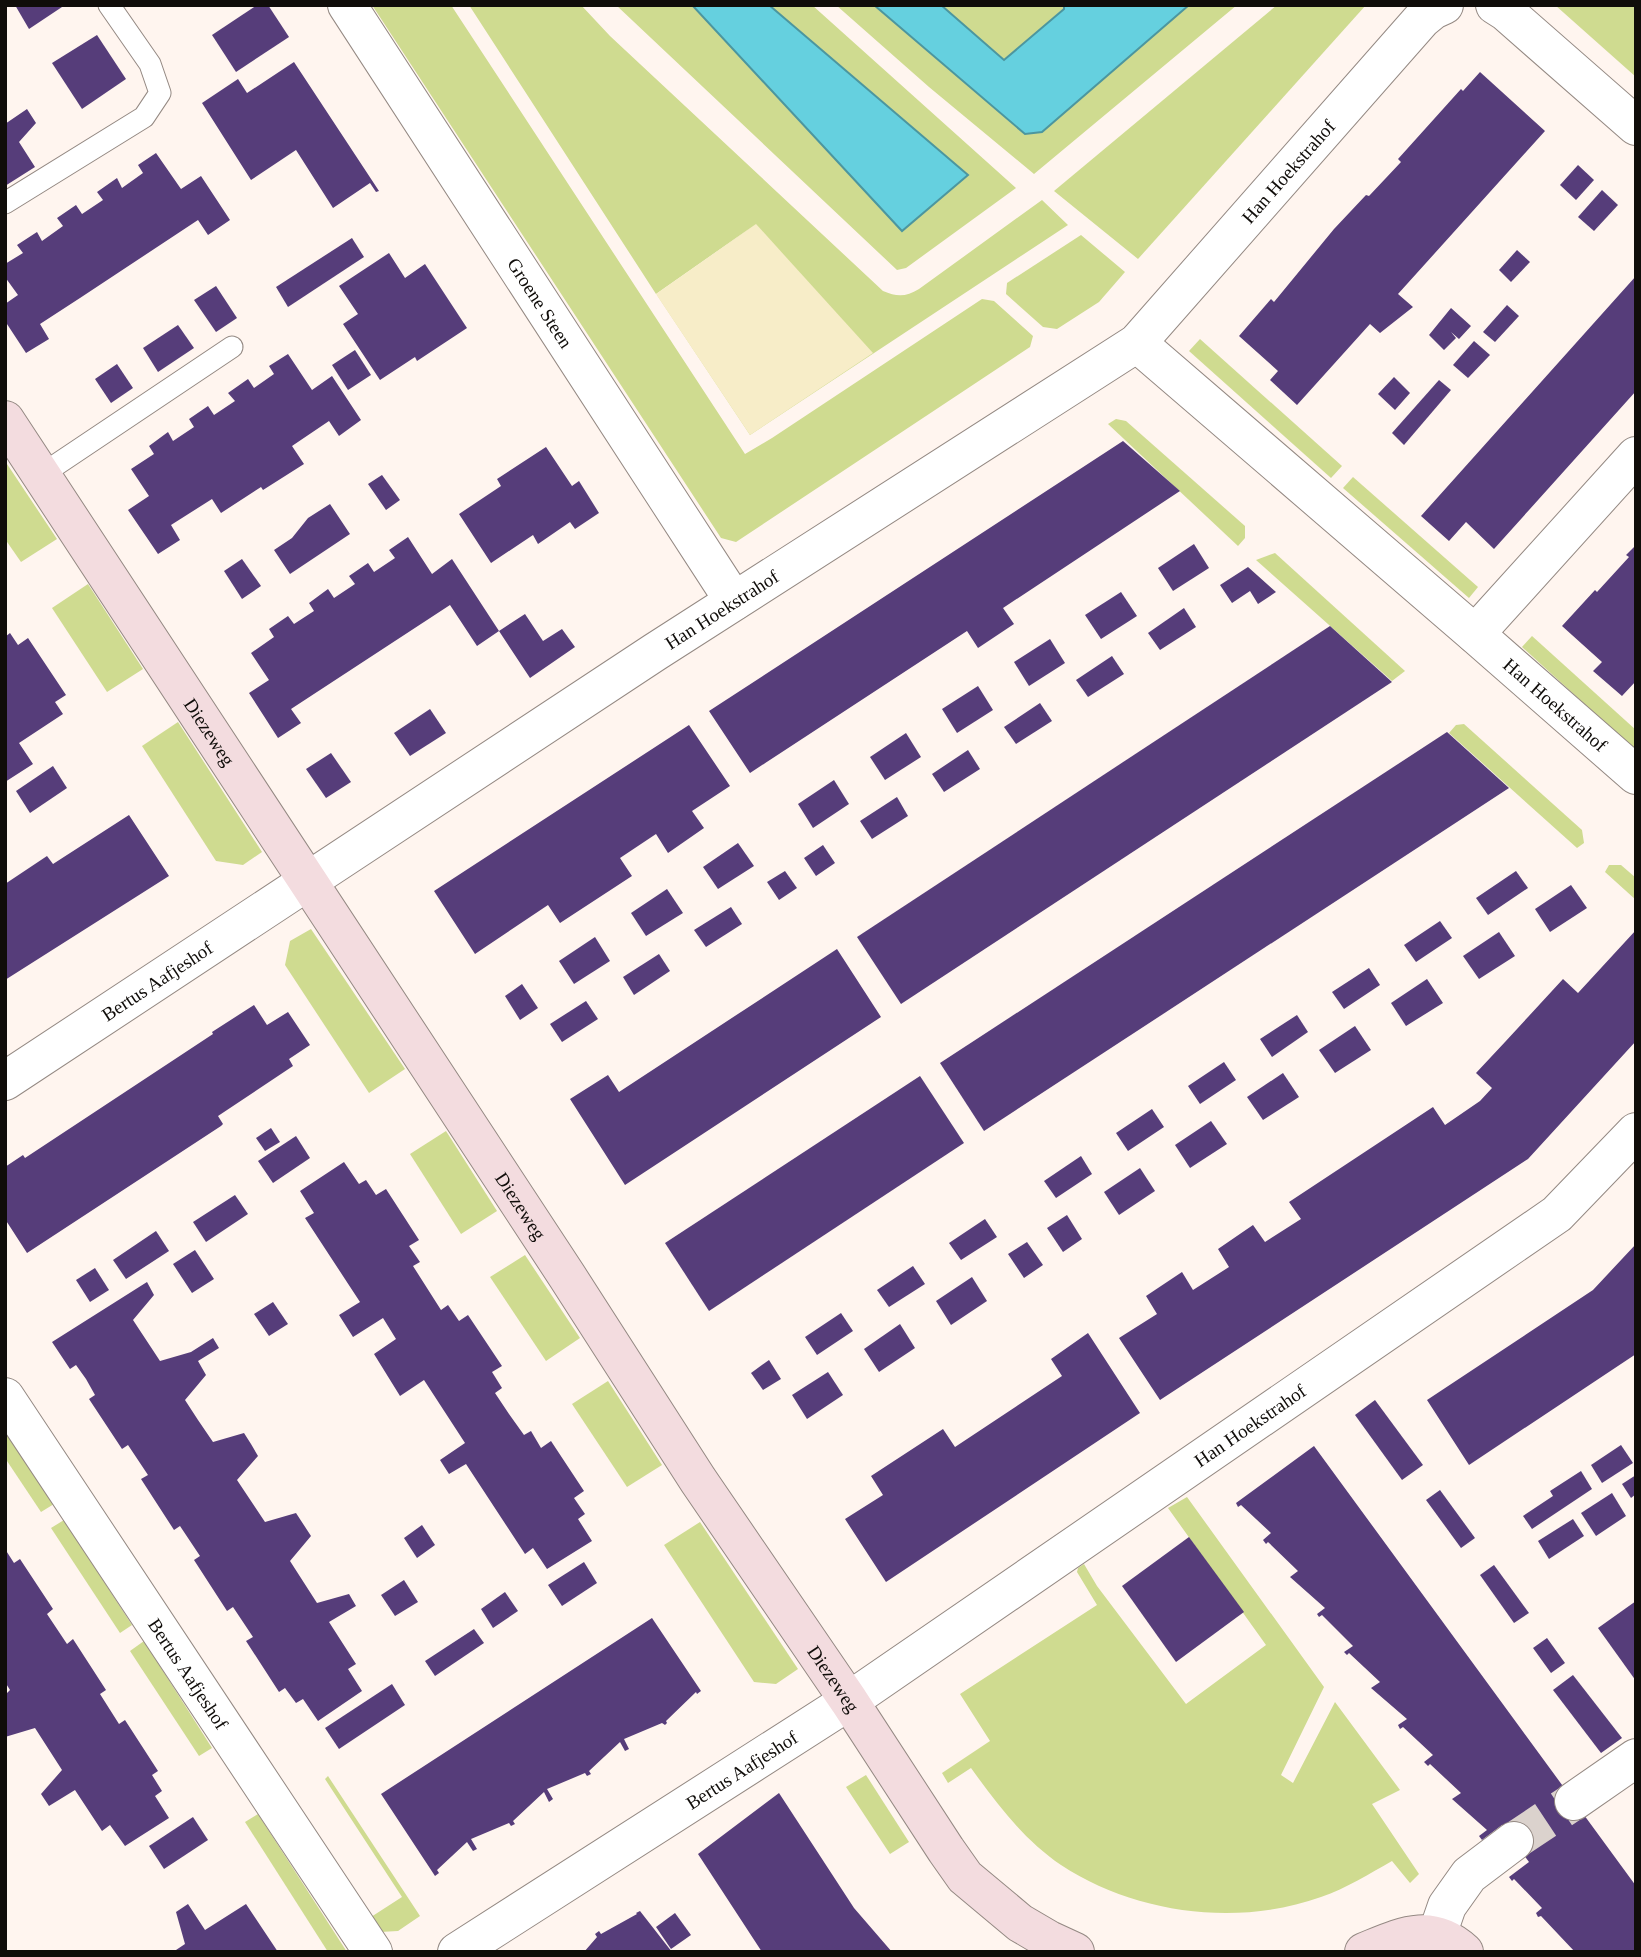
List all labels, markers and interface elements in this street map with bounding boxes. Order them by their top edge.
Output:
street label: Han Hoekstrahof [1237,115,1340,228]
street label: Groene Steen [503,254,577,352]
street label: Han Hoekstrahof [661,565,783,654]
street label: Han Hoekstrahof [1499,654,1612,756]
street label: Diezeweg [180,695,239,770]
street label: Bertus Aafjeshof [98,937,217,1025]
street label: Diezeweg [491,1169,550,1244]
street label: Han Hoekstrahof [1190,1380,1310,1471]
street label: Bertus Aafjeshof [144,1615,233,1734]
street label: Diezeweg [803,1642,864,1717]
street label: Bertus Aafjeshof [682,1726,802,1814]

